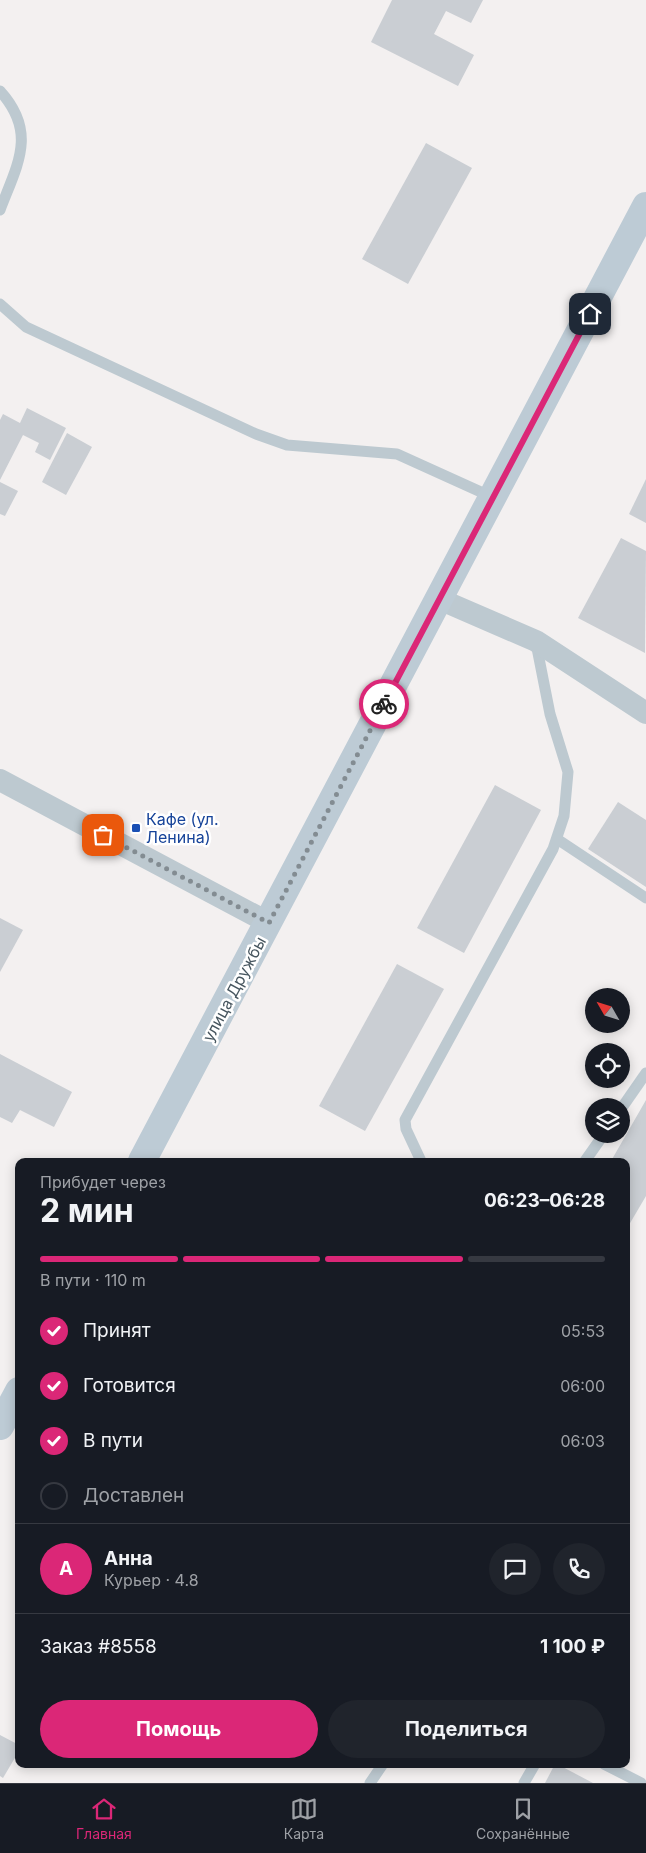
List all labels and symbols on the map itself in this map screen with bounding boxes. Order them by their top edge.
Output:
pin [569,293,611,335]
courier [359,679,409,729]
place label: Кафе (ул. Ленина) [146,809,219,847]
pin [82,814,124,856]
marker: Кафе (ул. Ленина) [130,822,142,834]
street label: улица Дружбы [198,933,270,1045]
north arrow [585,988,630,1032]

